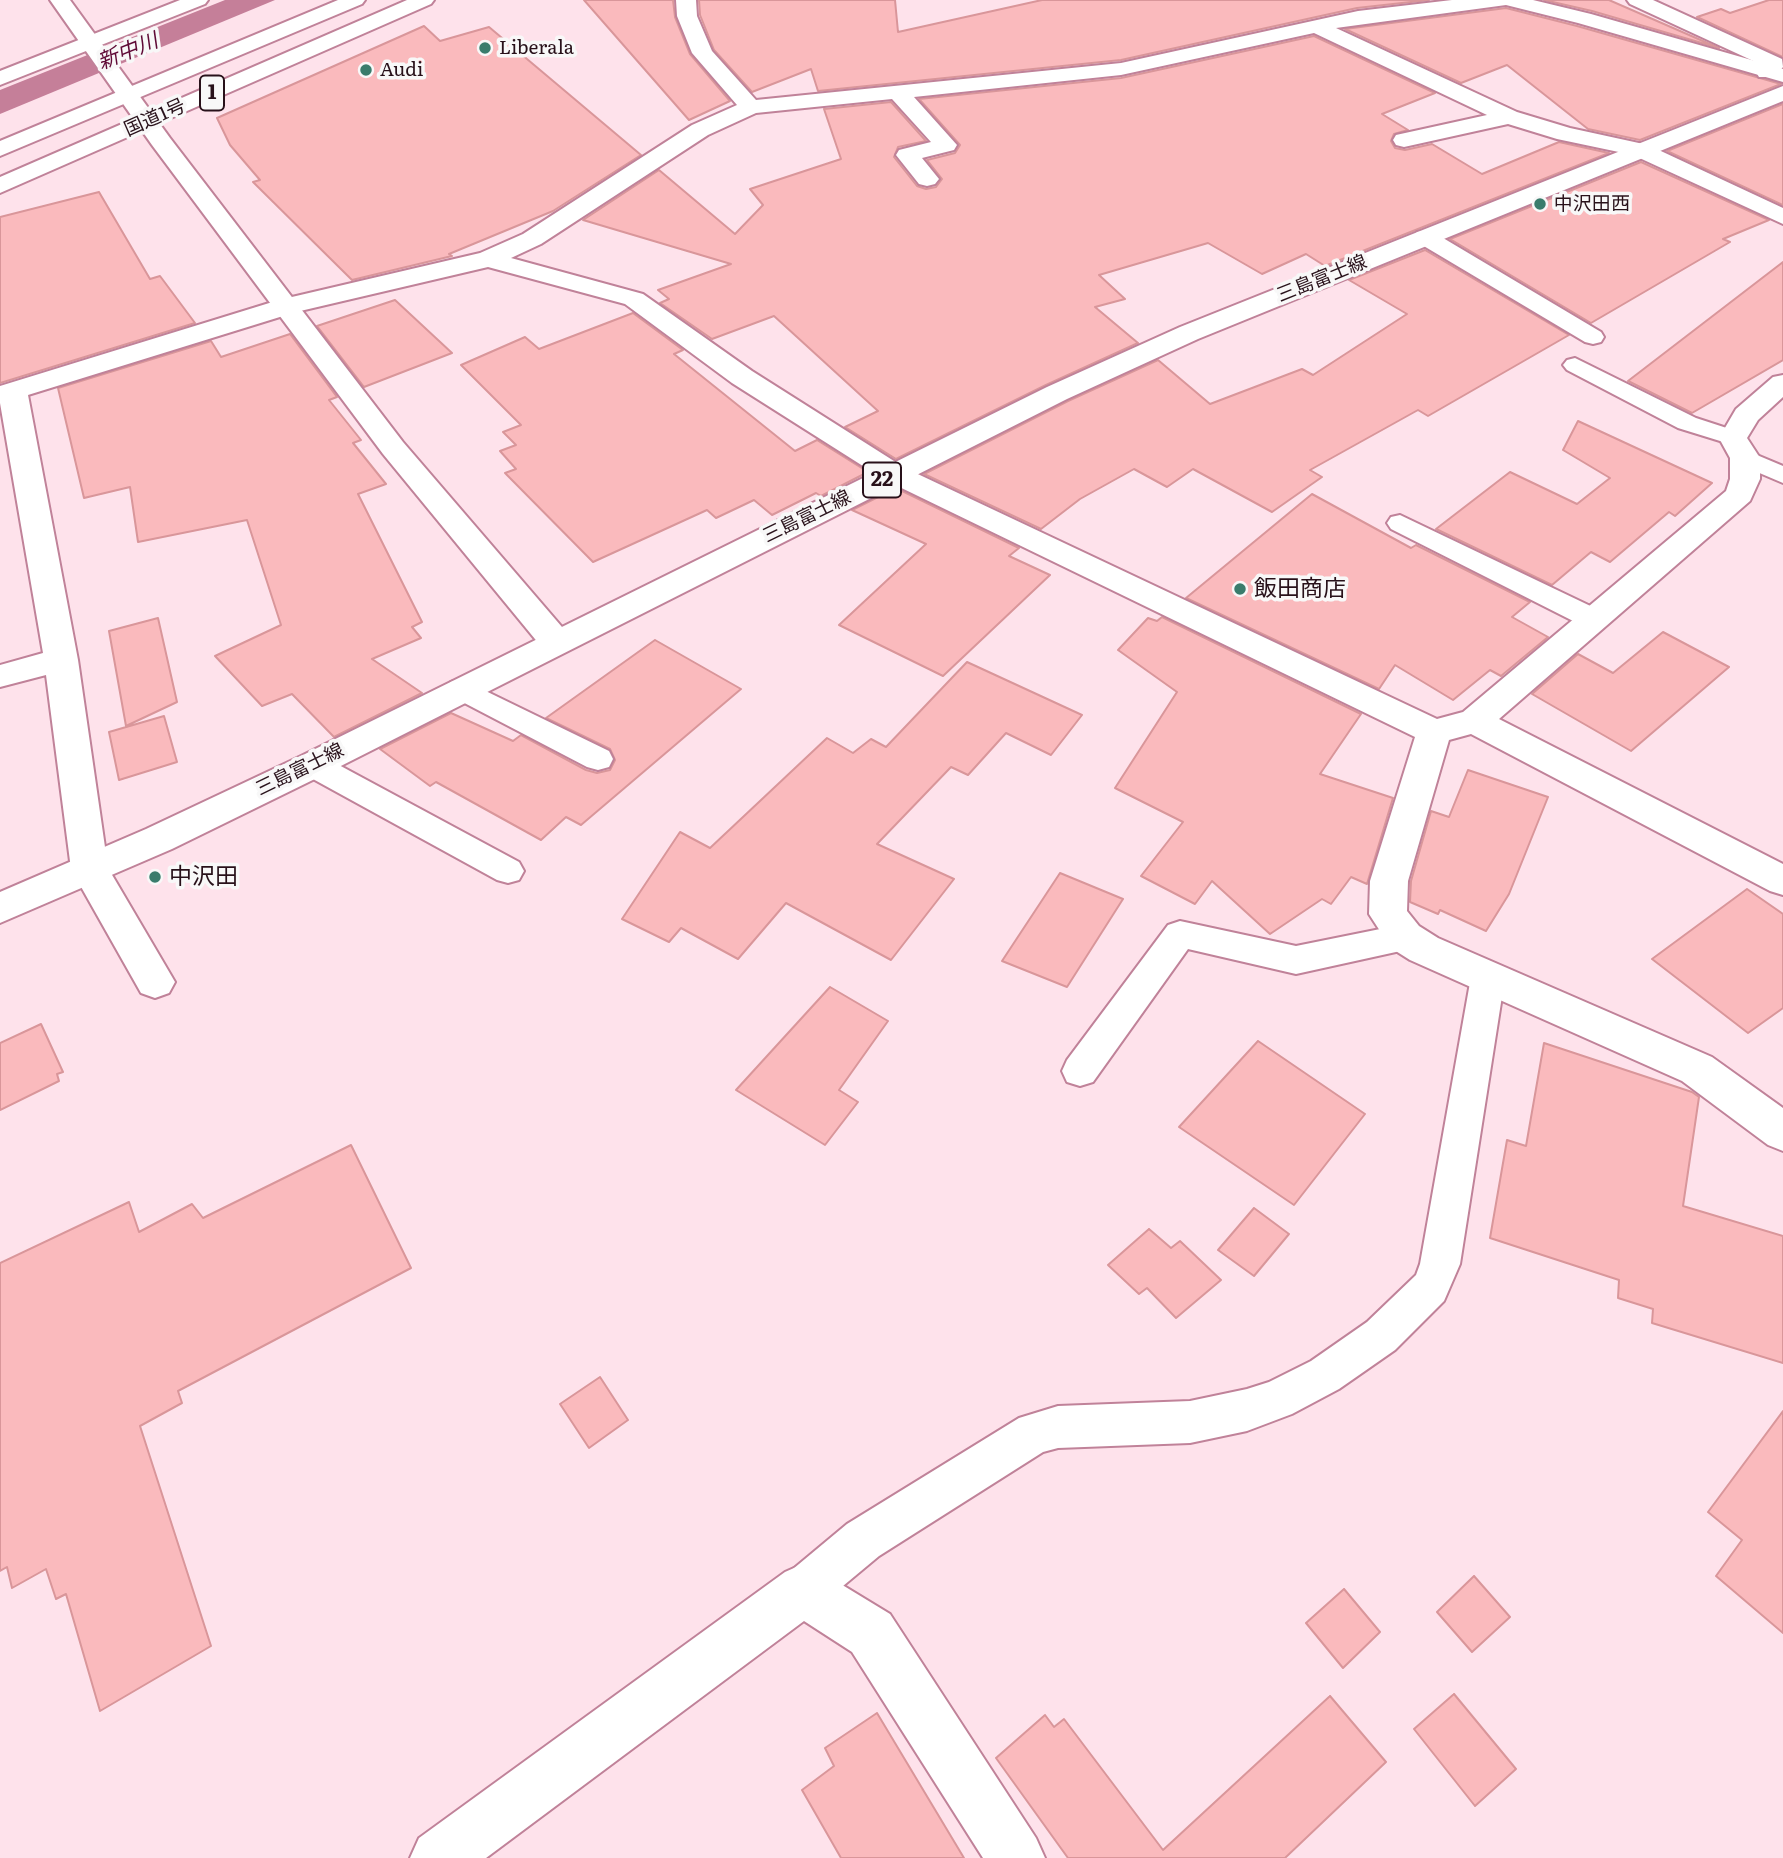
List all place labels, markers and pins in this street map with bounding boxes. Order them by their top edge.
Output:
place label: Liberala [499,37,574,59]
marker: Liberala [477,40,493,56]
place label: Audi [380,59,423,81]
marker: Audi [358,62,374,78]
place label: 中沢田西 [1554,193,1630,215]
marker: 中沢田西 [1532,196,1548,212]
place label: 飯田商店 [1254,575,1346,603]
marker: 飯田商店 [1232,581,1248,597]
place label: 中沢田 [169,863,238,891]
marker: 中沢田 [147,869,163,885]

